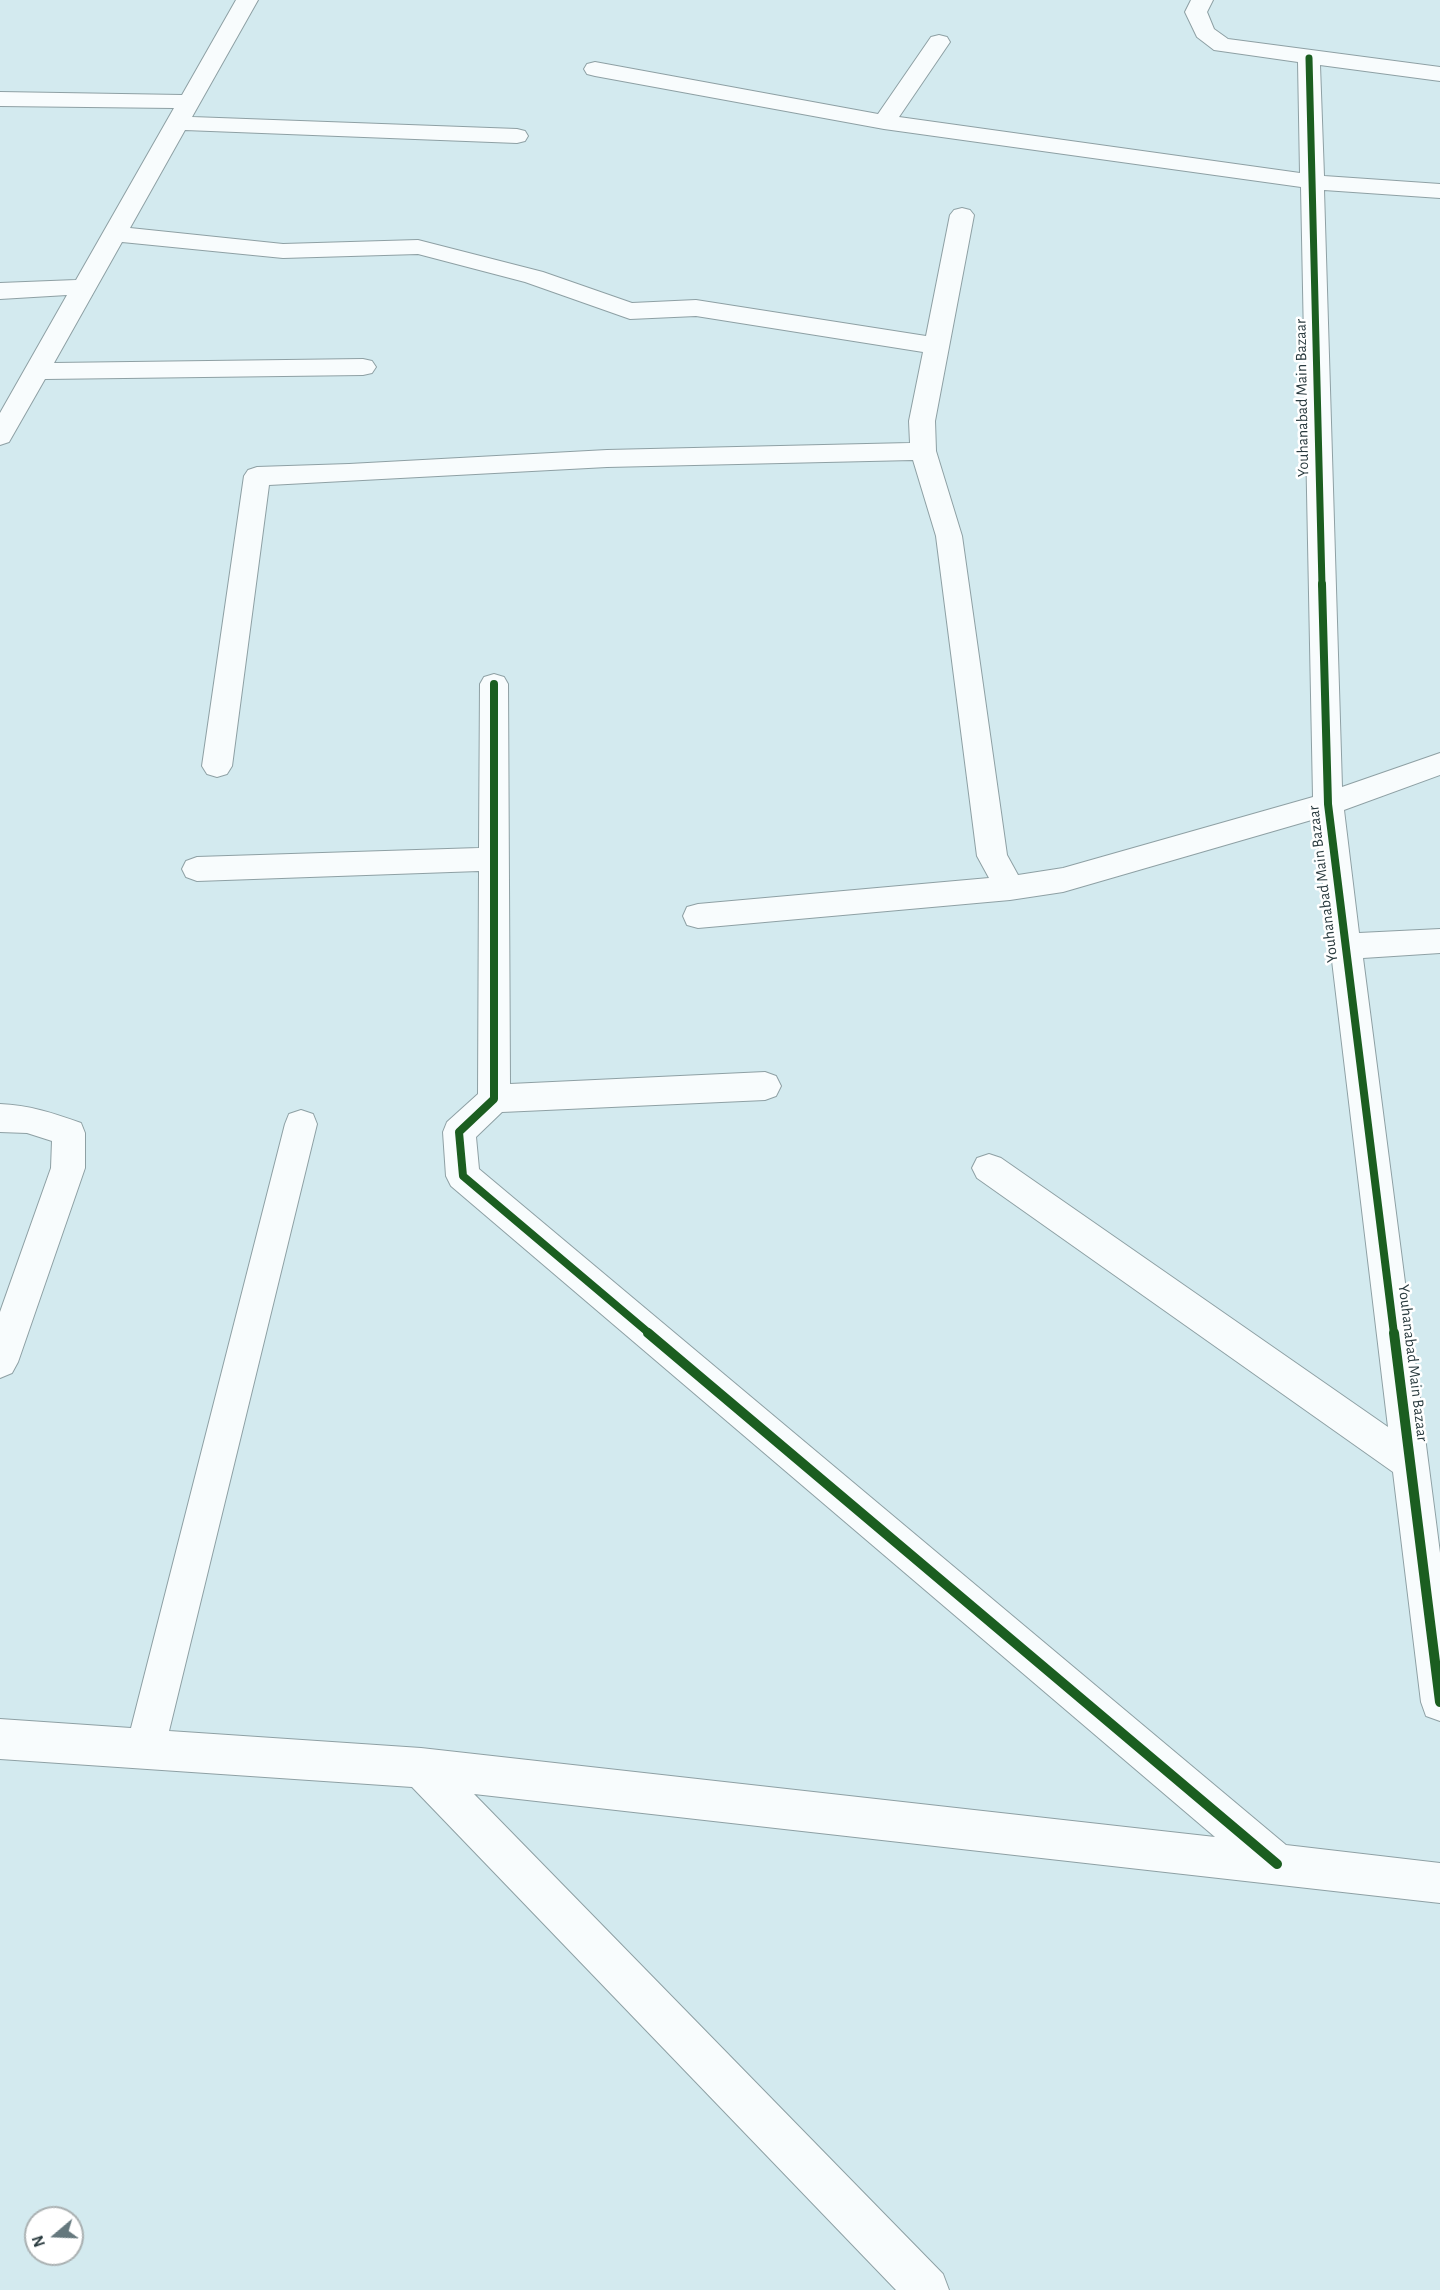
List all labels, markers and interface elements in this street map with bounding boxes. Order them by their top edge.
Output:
street label: Youhanabad Main Bazaar [1291,319,1313,477]
street label: Youhanabad Main Bazaar [1304,804,1342,964]
street label: Youhanabad Main Bazaar [1394,1283,1432,1443]
north arrow [24,2206,84,2266]
text: N [29,2233,48,2249]

